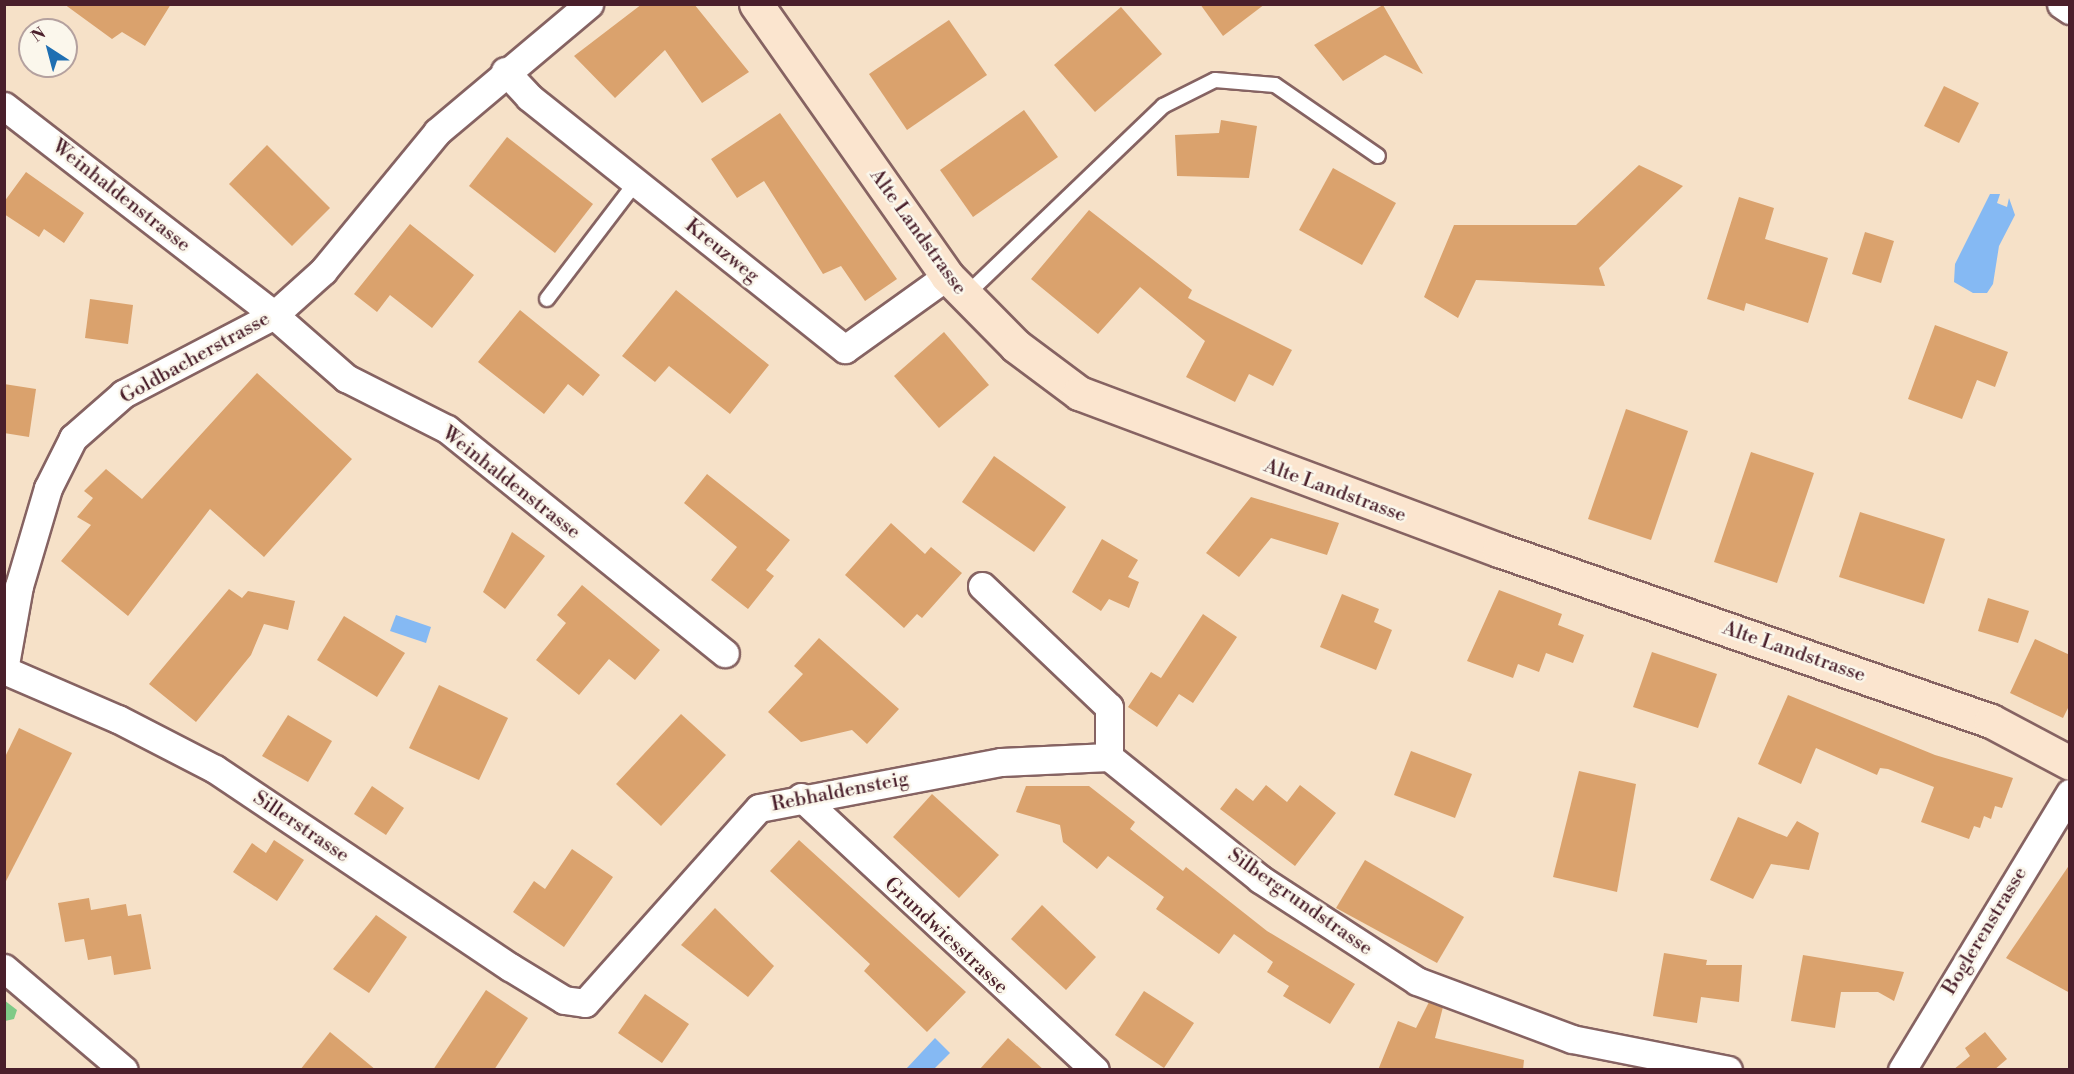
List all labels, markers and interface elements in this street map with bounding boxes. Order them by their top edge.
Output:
north arrow [18,18,78,78]
text: N [28,23,50,47]
street label: Weinhaldenstrasse [47,134,195,258]
street label: Alte Landstrasse [864,164,972,300]
street label: Kreuzweg [680,214,764,288]
street label: Goldbacherstrasse [116,307,274,409]
street label: Weinhaldenstrasse [437,421,585,545]
street label: Alte Landstrasse [1261,454,1409,528]
street label: Alte Landstrasse [1719,616,1869,688]
street label: Rebhaldensteig [769,767,911,817]
street label: Sillerstrasse [248,786,354,868]
street label: Silbergrundstrasse [1223,843,1377,961]
street label: Boglerenstrasse [1938,863,2032,999]
street label: Grundwiesstrasse [879,873,1013,999]

